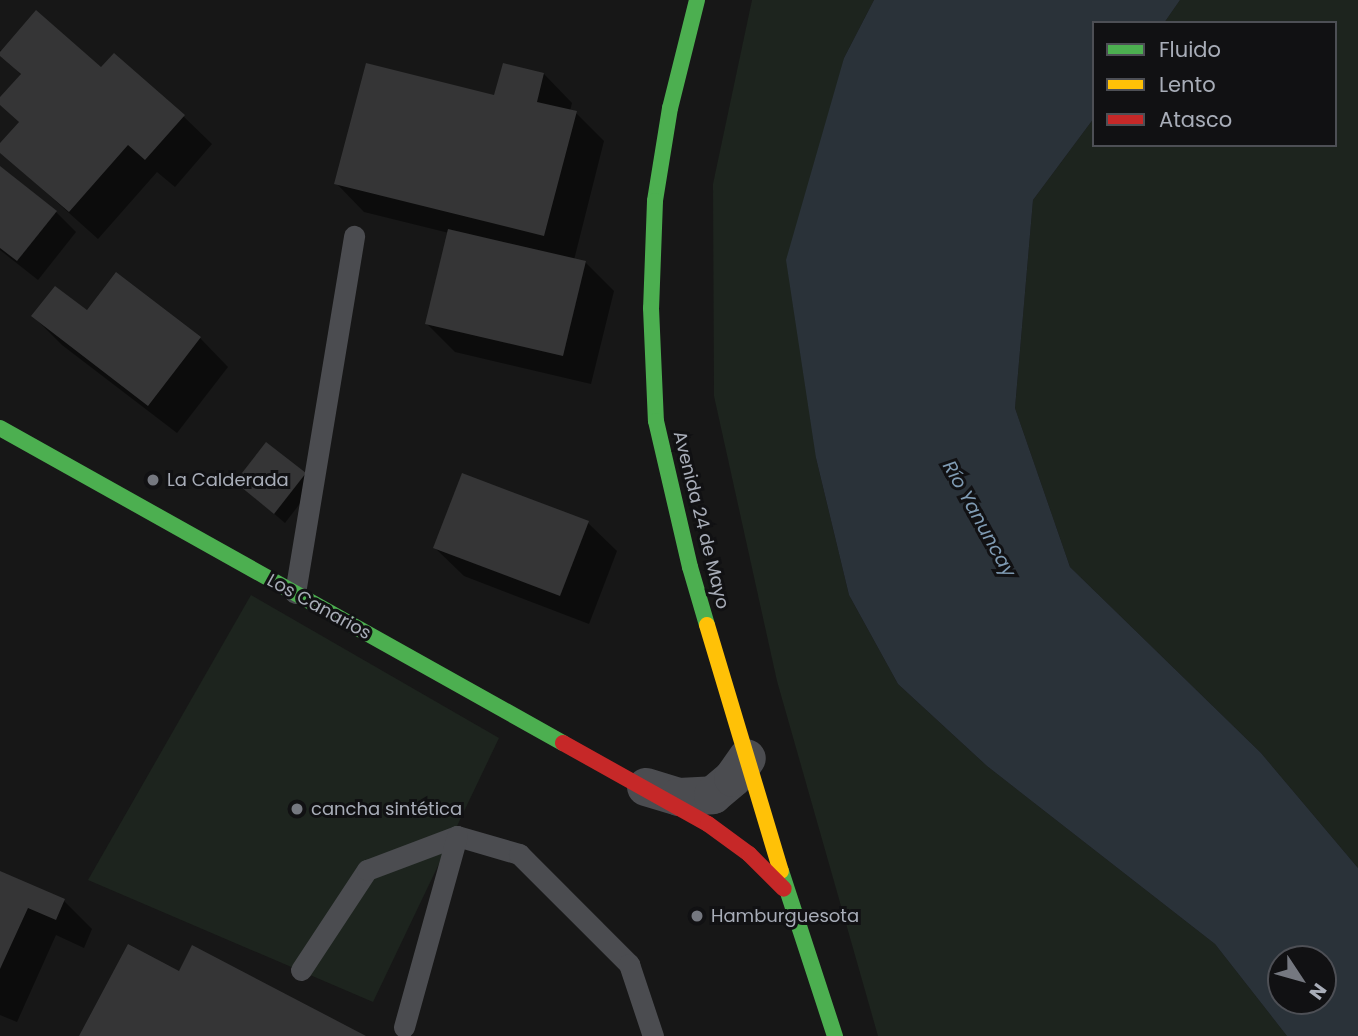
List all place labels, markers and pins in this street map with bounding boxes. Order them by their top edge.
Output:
place label: La Calderada [167,469,289,491]
marker: La Calderada [145,472,161,488]
place label: cancha sintética [311,798,462,820]
marker: cancha sintética [289,801,305,817]
place label: Hamburguesota [711,905,859,927]
marker: Hamburguesota [689,908,705,924]

